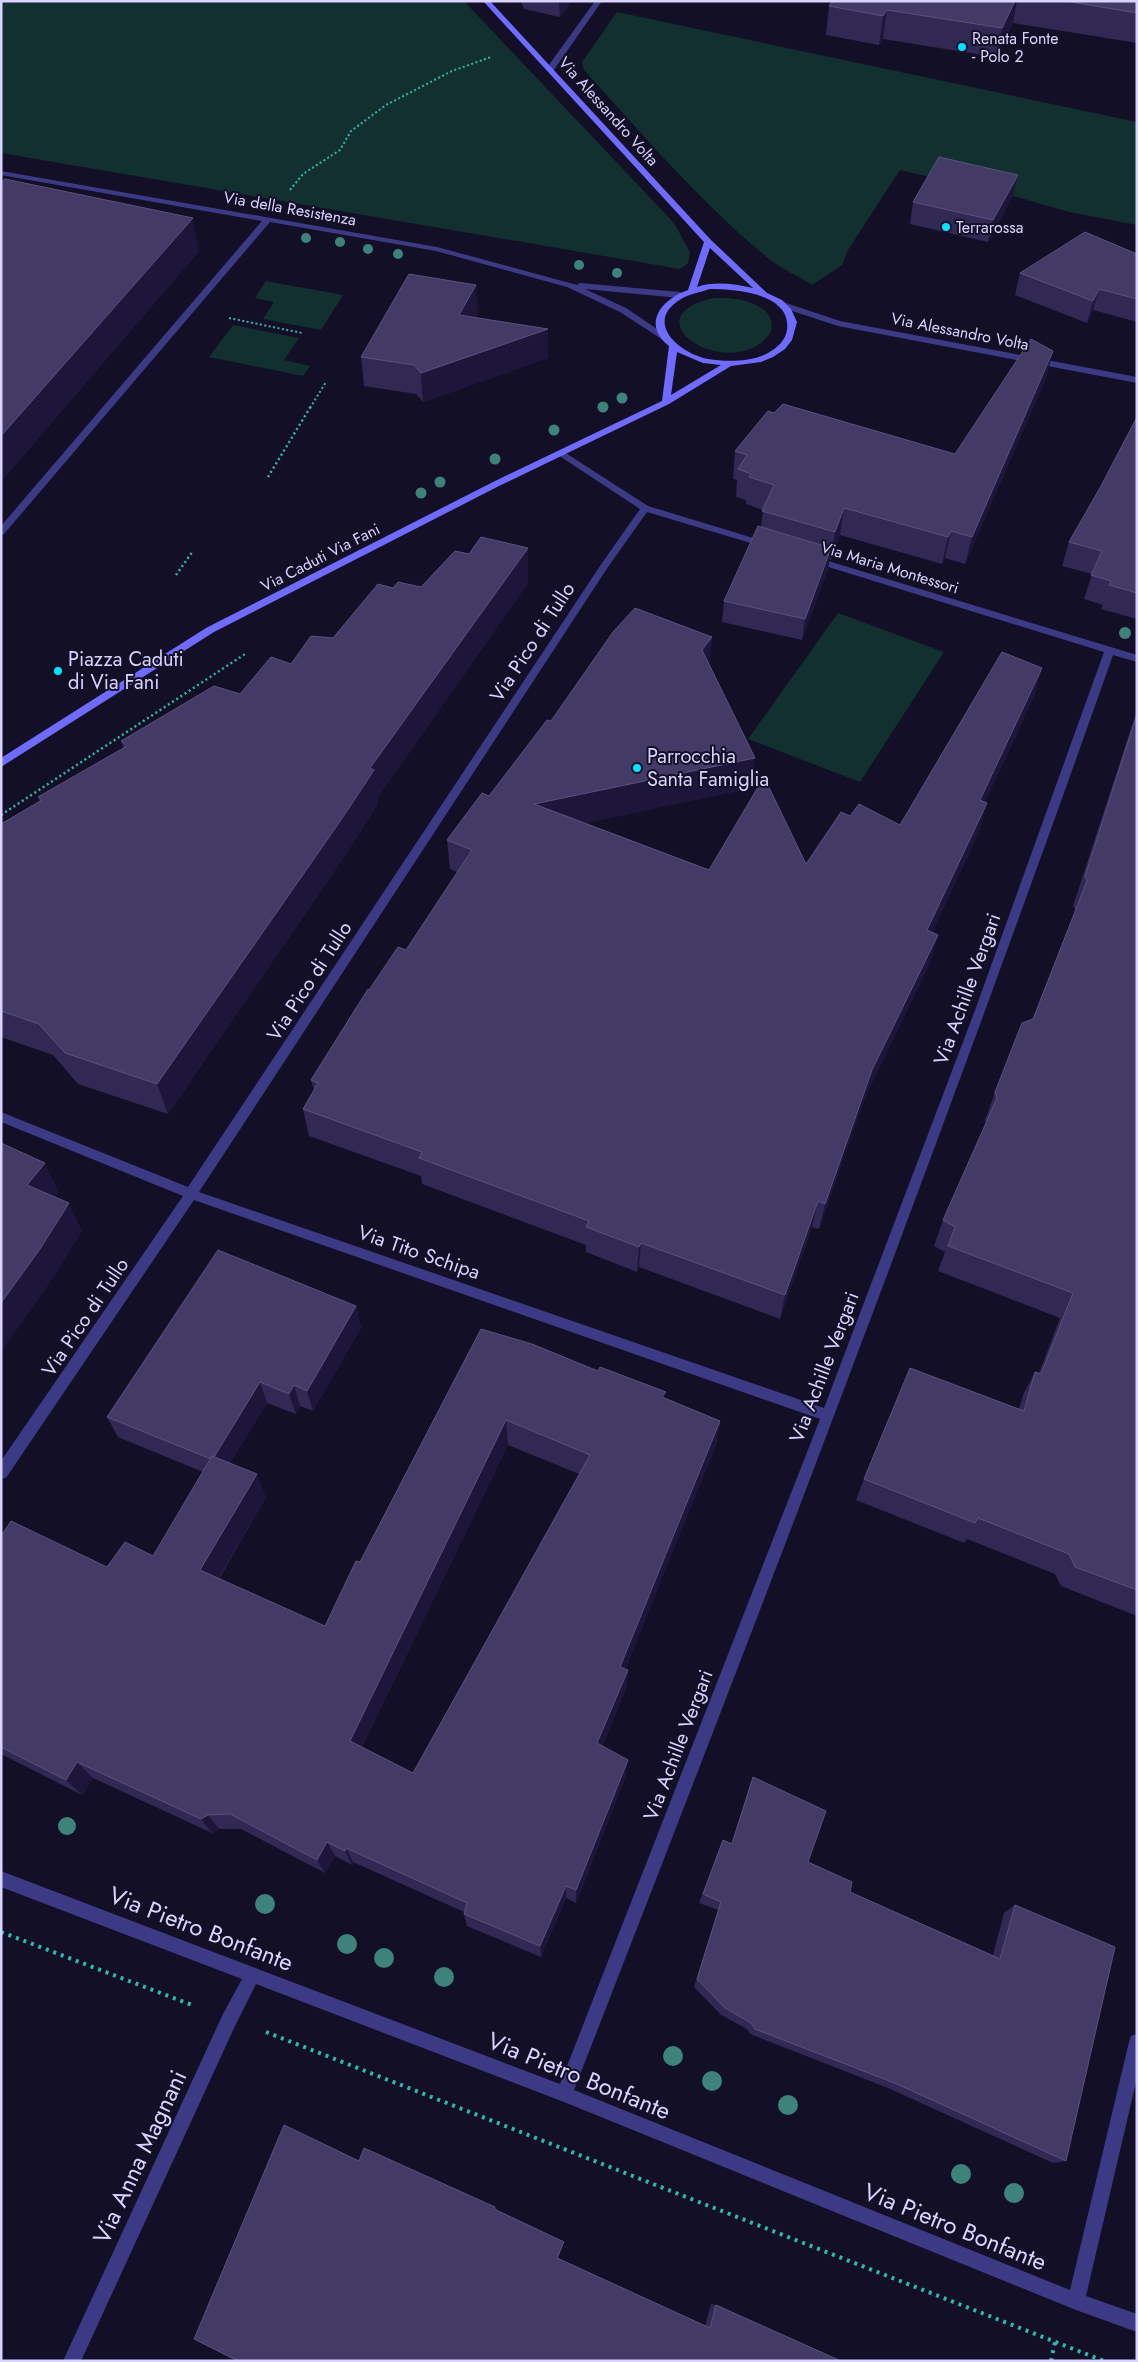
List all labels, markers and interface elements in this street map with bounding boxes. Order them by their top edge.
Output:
place label: Renata Fonte - Polo 2 [972,27,1058,68]
marker: Renata Fonte - Polo 2 [956,41,968,53]
street label: Via Alessandro Volta [553,52,664,171]
street label: Via della Resistenza [222,186,358,231]
place label: Terrarossa [956,216,1023,239]
marker: Terrarossa [940,221,952,233]
street label: Via Alessandro Volta [889,307,1031,356]
street label: Via Caduti Via Fani [257,517,384,597]
street label: Via Maria Montessori [818,536,962,599]
street label: Via Pico di Tullo [483,577,582,708]
place label: Piazza Caduti di Via Fani [68,645,184,697]
marker: Piazza Caduti di Via Fani [52,665,64,677]
place label: Parrocchia Santa Famiglia [647,742,769,794]
marker: Parrocchia Santa Famiglia [631,762,643,774]
street label: Via Achille Vergari [927,909,1008,1069]
street label: Via Pico di Tullo [260,916,359,1047]
street label: Via Tito Schipa [354,1218,484,1287]
street label: Via Pico di Tullo [35,1252,136,1382]
street label: Via Achille Vergari [782,1288,867,1447]
street label: Via Achille Vergari [636,1666,721,1825]
street label: Via Pietro Bonfante [104,1877,298,1980]
street label: Via Pietro Bonfante [482,2023,676,2128]
street label: Via Anna Magnani [84,2064,195,2249]
street label: Via Pietro Bonfante [858,2174,1052,2279]

